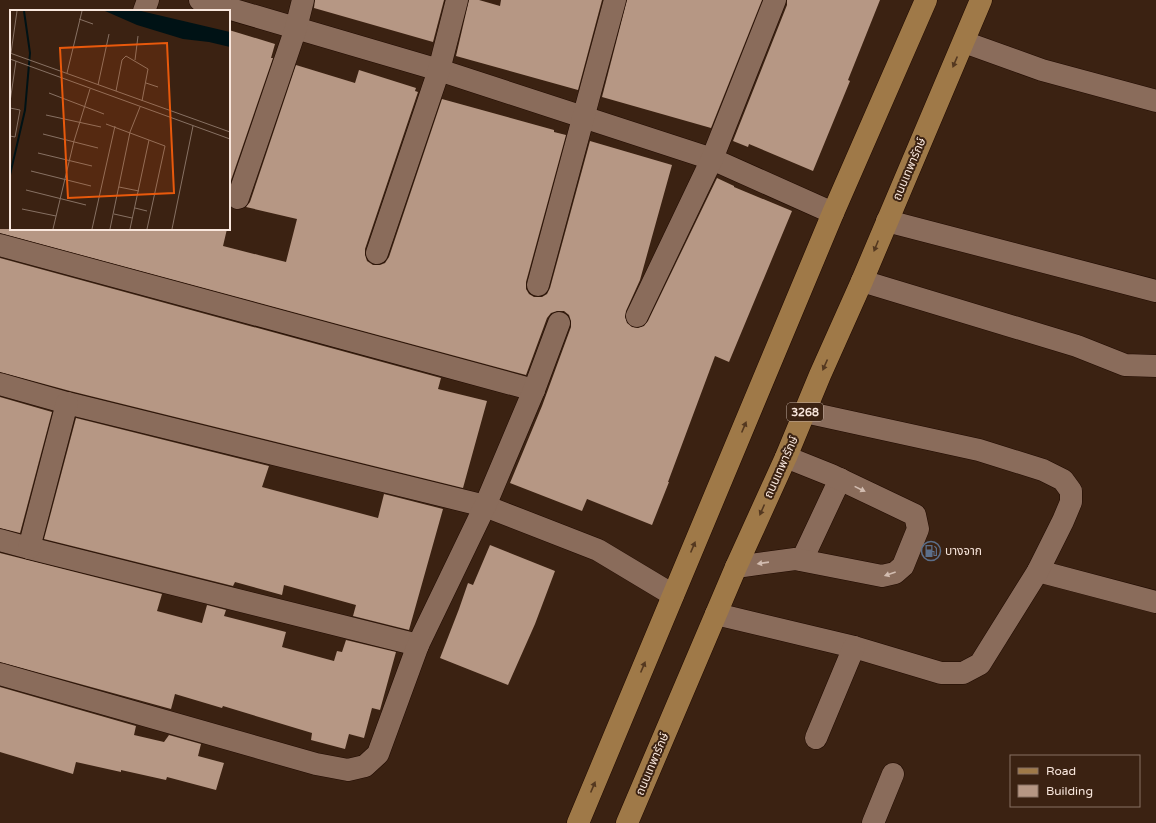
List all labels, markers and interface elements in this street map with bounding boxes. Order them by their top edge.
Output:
inset map [10,10,230,230]
one-way arrow [952,56,958,67]
street label: ถนนเทพารักษ์ [890,135,929,202]
one-way arrow [873,240,879,252]
one-way arrow [821,359,827,371]
road number: 3268 [787,403,823,421]
one-way arrow [741,421,747,433]
street label: ถนนเทพารักษ์ [761,433,801,500]
one-way arrow [855,486,866,492]
one-way arrow [759,504,765,516]
fuel station icon: บางจาก [920,540,942,562]
one-way arrow [691,541,697,553]
place label: บางจาก [945,544,982,558]
one-way arrow [756,560,769,566]
one-way arrow [884,571,896,577]
one-way arrow [641,661,647,673]
street label: ถนนเทพารักษ์ [633,730,672,797]
legend [1010,755,1140,807]
text: Road [1046,764,1076,778]
one-way arrow [590,781,596,793]
text: Building [1046,784,1093,798]

